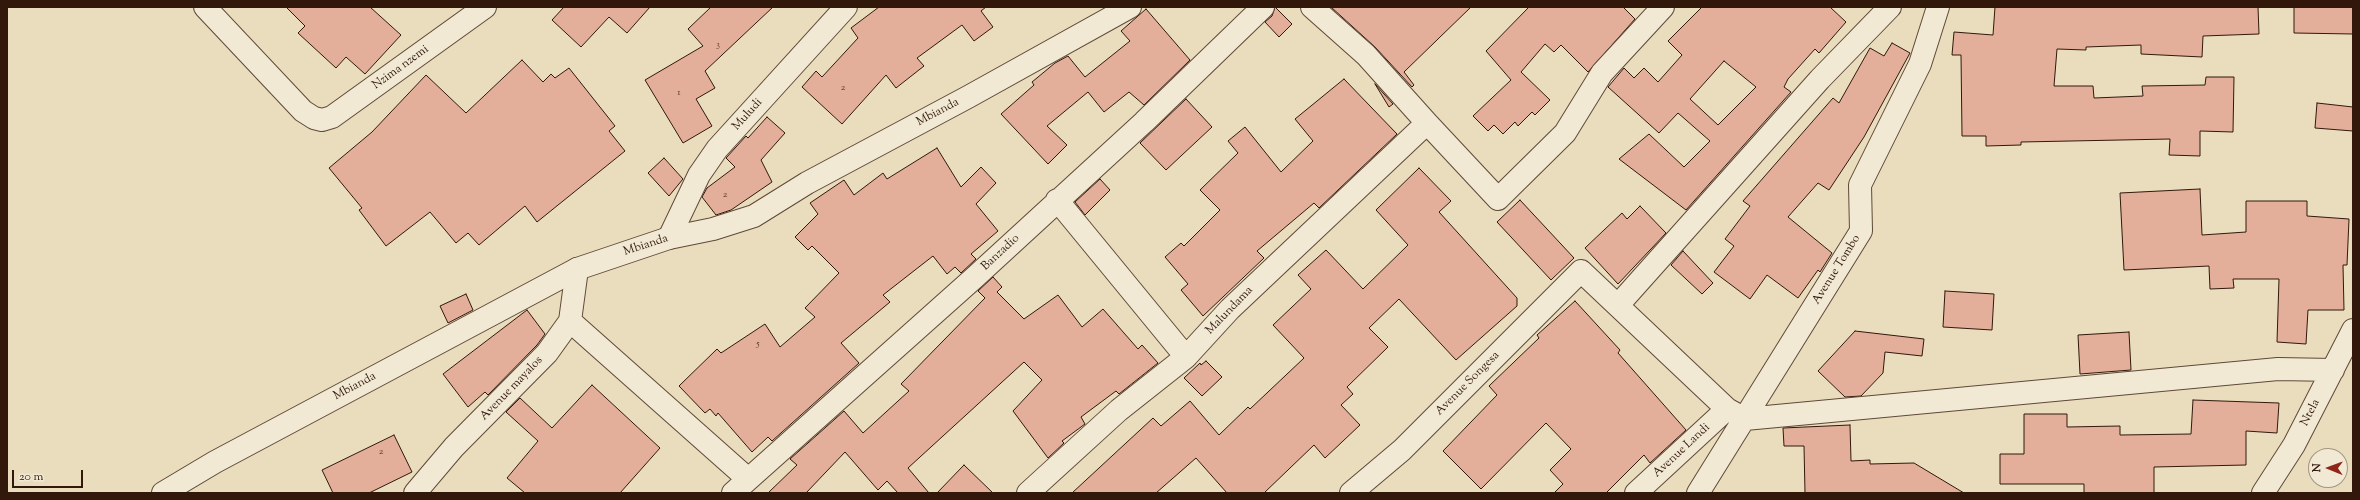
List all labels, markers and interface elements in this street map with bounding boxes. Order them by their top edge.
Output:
house number: 3 [716,39,720,51]
street label: Nzima nzemi [370,43,432,93]
house number: 2 [841,82,845,94]
house number: 1 [677,87,681,99]
street label: Muludi [730,96,766,134]
street label: Mbianda [914,96,962,130]
house number: 2 [723,189,727,201]
street label: Mbianda [622,232,670,260]
street label: Banzadio [979,232,1023,274]
street label: Avenue Tombo [1810,232,1864,308]
street label: Malundama [1203,284,1257,338]
house number: 5 [756,338,760,350]
street label: Avenue Songesa [1433,349,1503,419]
street label: Avenue mayalos [478,354,546,424]
street label: Mbianda [331,370,379,404]
street label: Ntela [2298,397,2324,429]
street label: Avenue Landi [1651,421,1713,481]
house number: 2 [379,446,383,458]
north arrow [2308,448,2348,488]
scale bar [14,462,85,488]
text: N [2309,463,2325,472]
text: 20 m [19,468,43,486]

